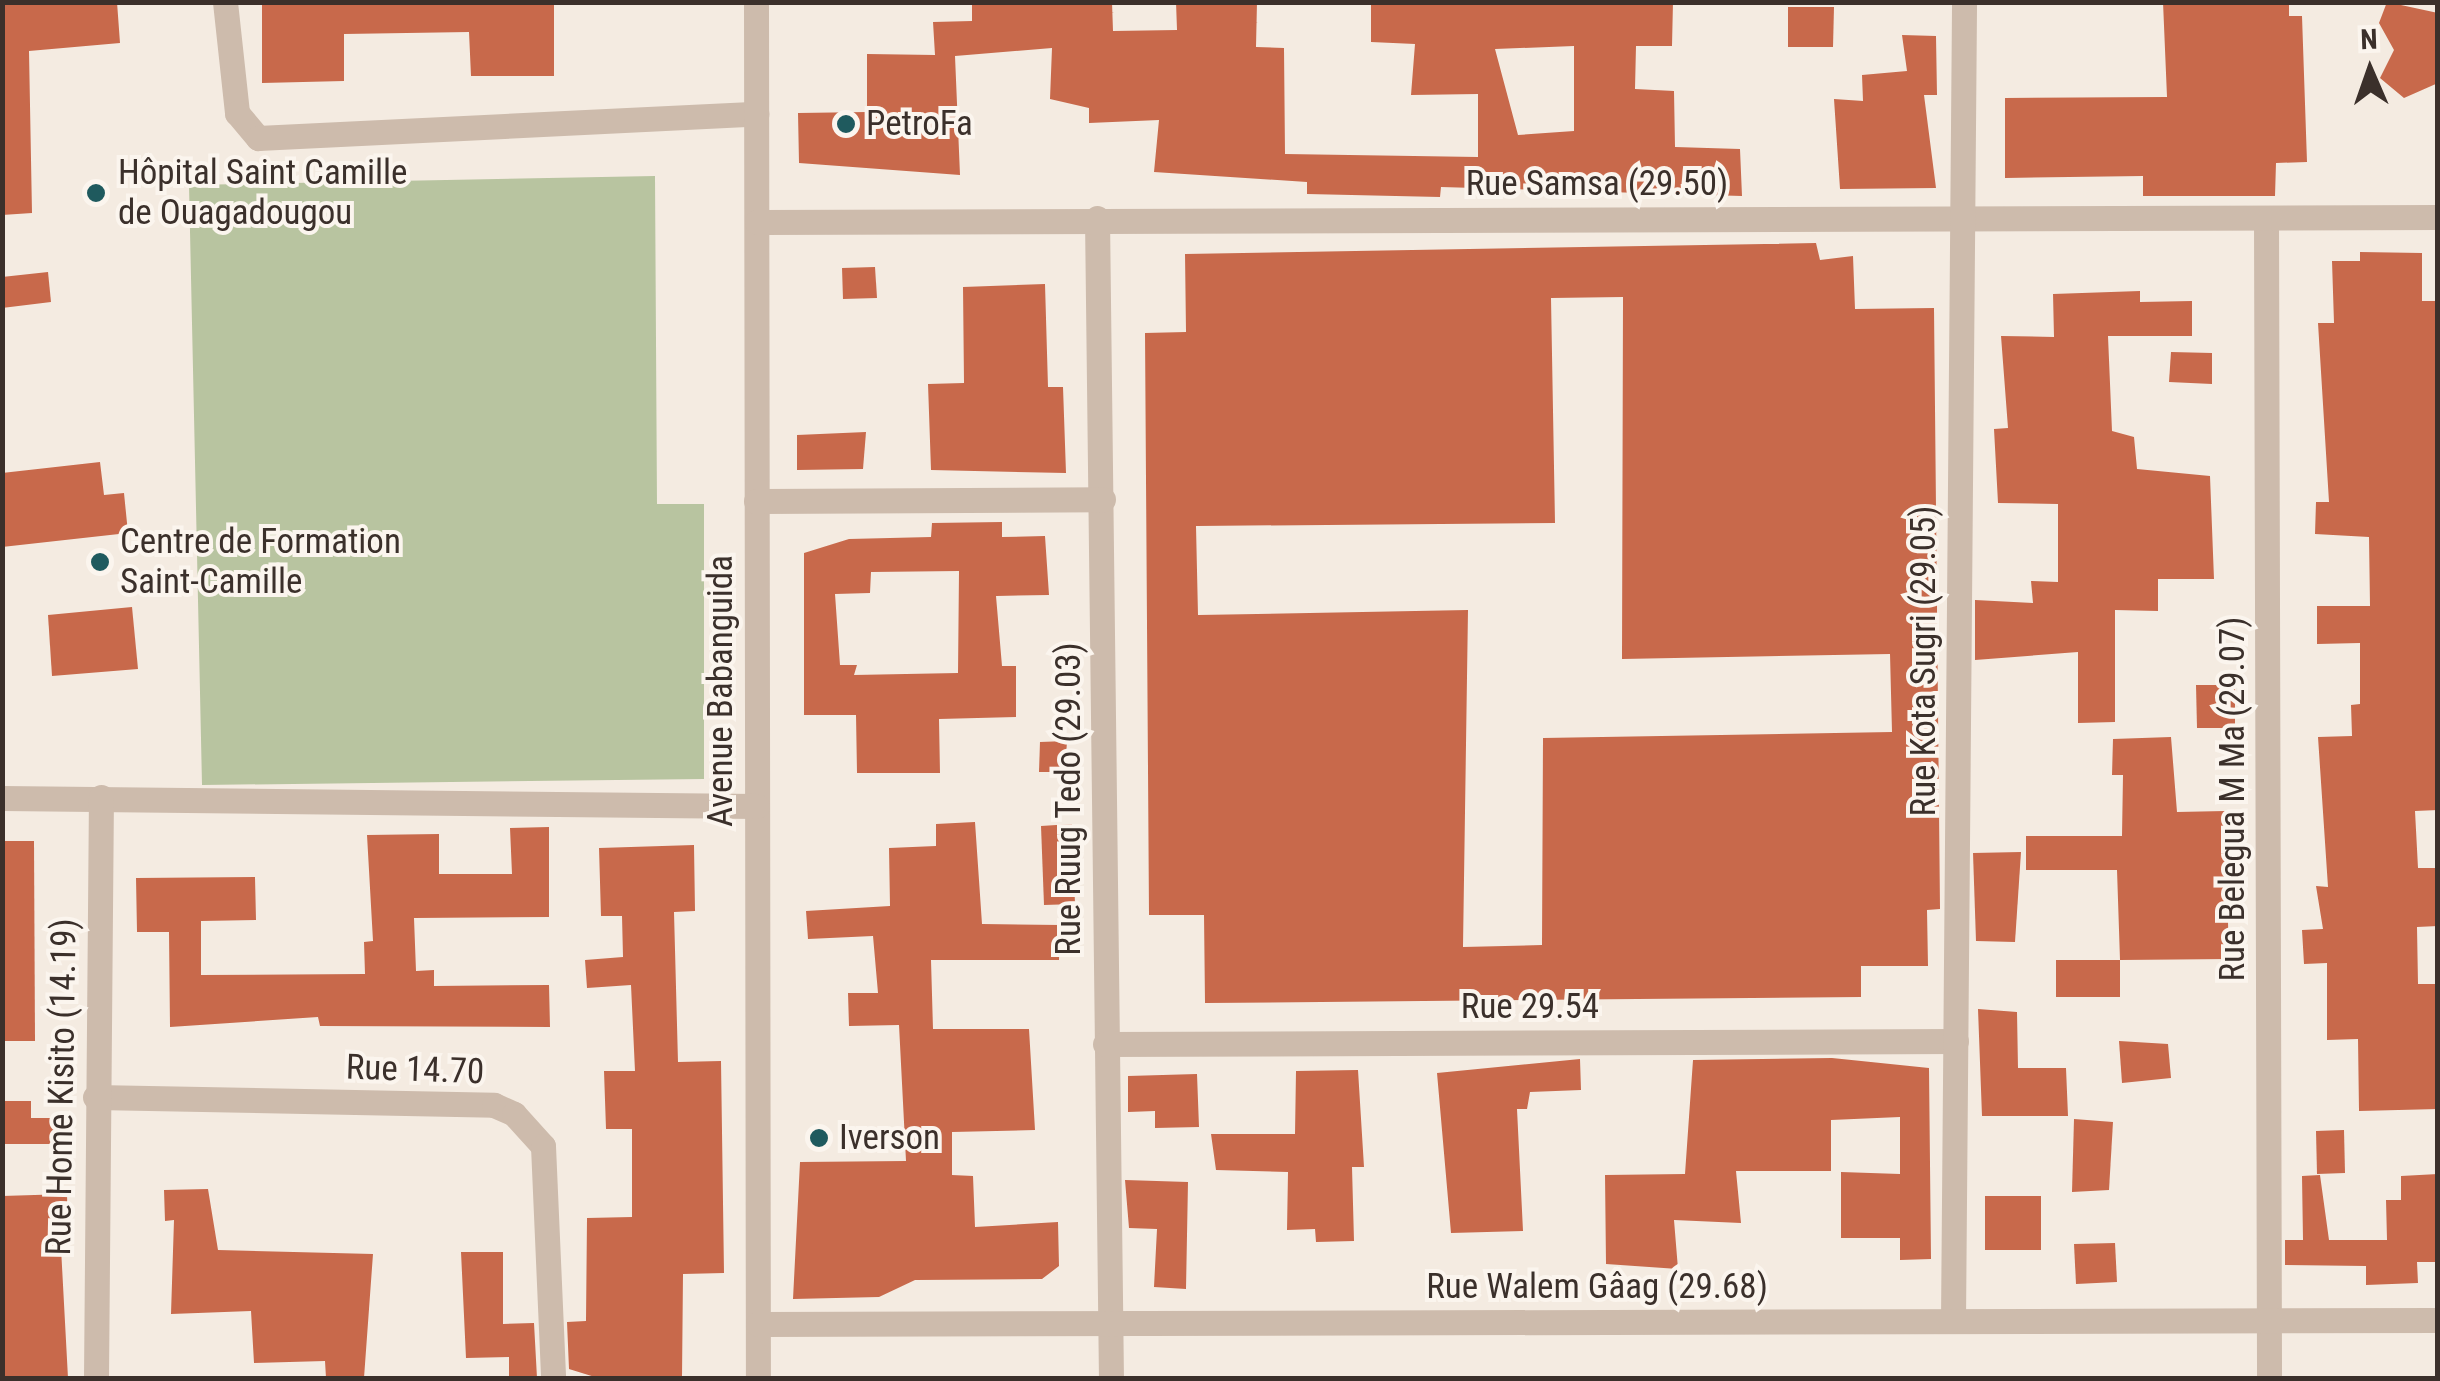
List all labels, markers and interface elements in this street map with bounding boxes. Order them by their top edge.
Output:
north arrow [2320,20,2420,120]
text: N [2360,23,2378,56]
place label: PetroFa [866,103,973,145]
marker: PetroFa [835,113,857,135]
place label: Hôpital Saint Camille de Ouagadougou [118,152,408,234]
street label: Rue Samsa (29.50) [1466,163,1728,205]
marker: Hôpital Saint Camille de Ouagadougou [83,180,109,206]
street label: Rue Kota Sugri (29.05) [1903,506,1945,816]
place label: Centre de Formation Saint-Camille [120,521,401,603]
marker: Centre de Formation Saint-Camille [89,551,111,573]
street label: Avenue Babanguida [700,555,742,827]
street label: Rue Belegua M Ma (29.07) [2212,616,2254,982]
street label: Rue Ruug Tedo (29.03) [1048,642,1090,956]
street label: Rue Home Kisito (14.19) [38,918,86,1256]
street label: Rue 29.54 [1461,986,1599,1028]
street label: Rue 14.70 [345,1047,485,1093]
place label: Iverson [839,1117,940,1159]
marker: Iverson [808,1127,830,1149]
street label: Rue Walem Gâag (29.68) [1426,1266,1768,1308]

